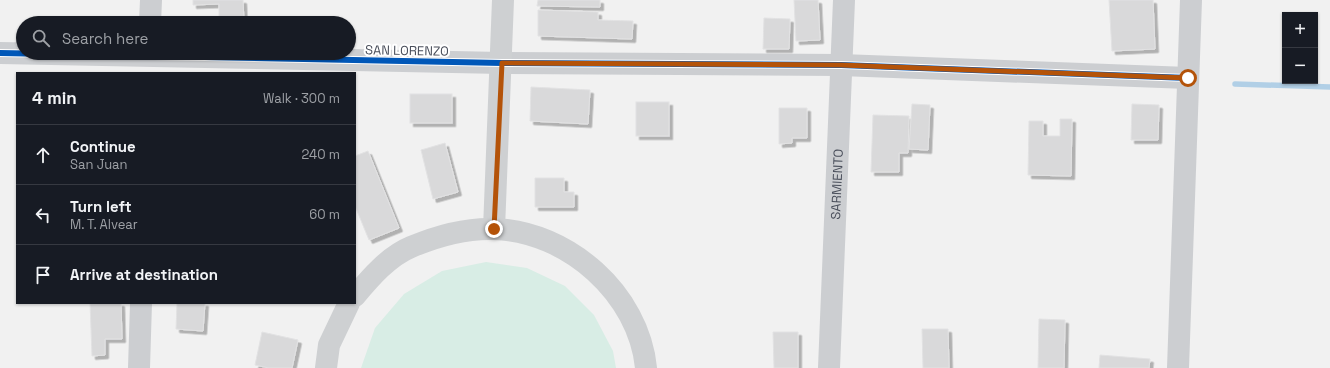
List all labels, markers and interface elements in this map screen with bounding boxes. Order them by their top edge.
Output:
map controls [1282,12,1318,84]
button: + [1282,12,1318,48]
search box [16,16,356,60]
icon: search [30,27,52,49]
text: Search here [62,29,148,48]
street label: SAN LORENZO [365,41,449,60]
button: − [1282,48,1318,84]
route start [1179,69,1197,87]
text: 4 min [32,87,77,109]
text: Walk · 300 m [263,90,340,107]
text: Continue [70,137,136,156]
icon: ahead [32,144,54,166]
text: 240 m [302,146,340,163]
street label: SARMIENTO [827,149,847,220]
text: San Juan [70,156,128,173]
text: Turn left [70,197,132,216]
icon: left [32,204,54,226]
text: 60 m [309,206,340,223]
text: M. T. Alvear [70,216,138,233]
route end [485,220,503,238]
icon: arrive [32,264,54,286]
text: Arrive at destination [70,265,218,284]

